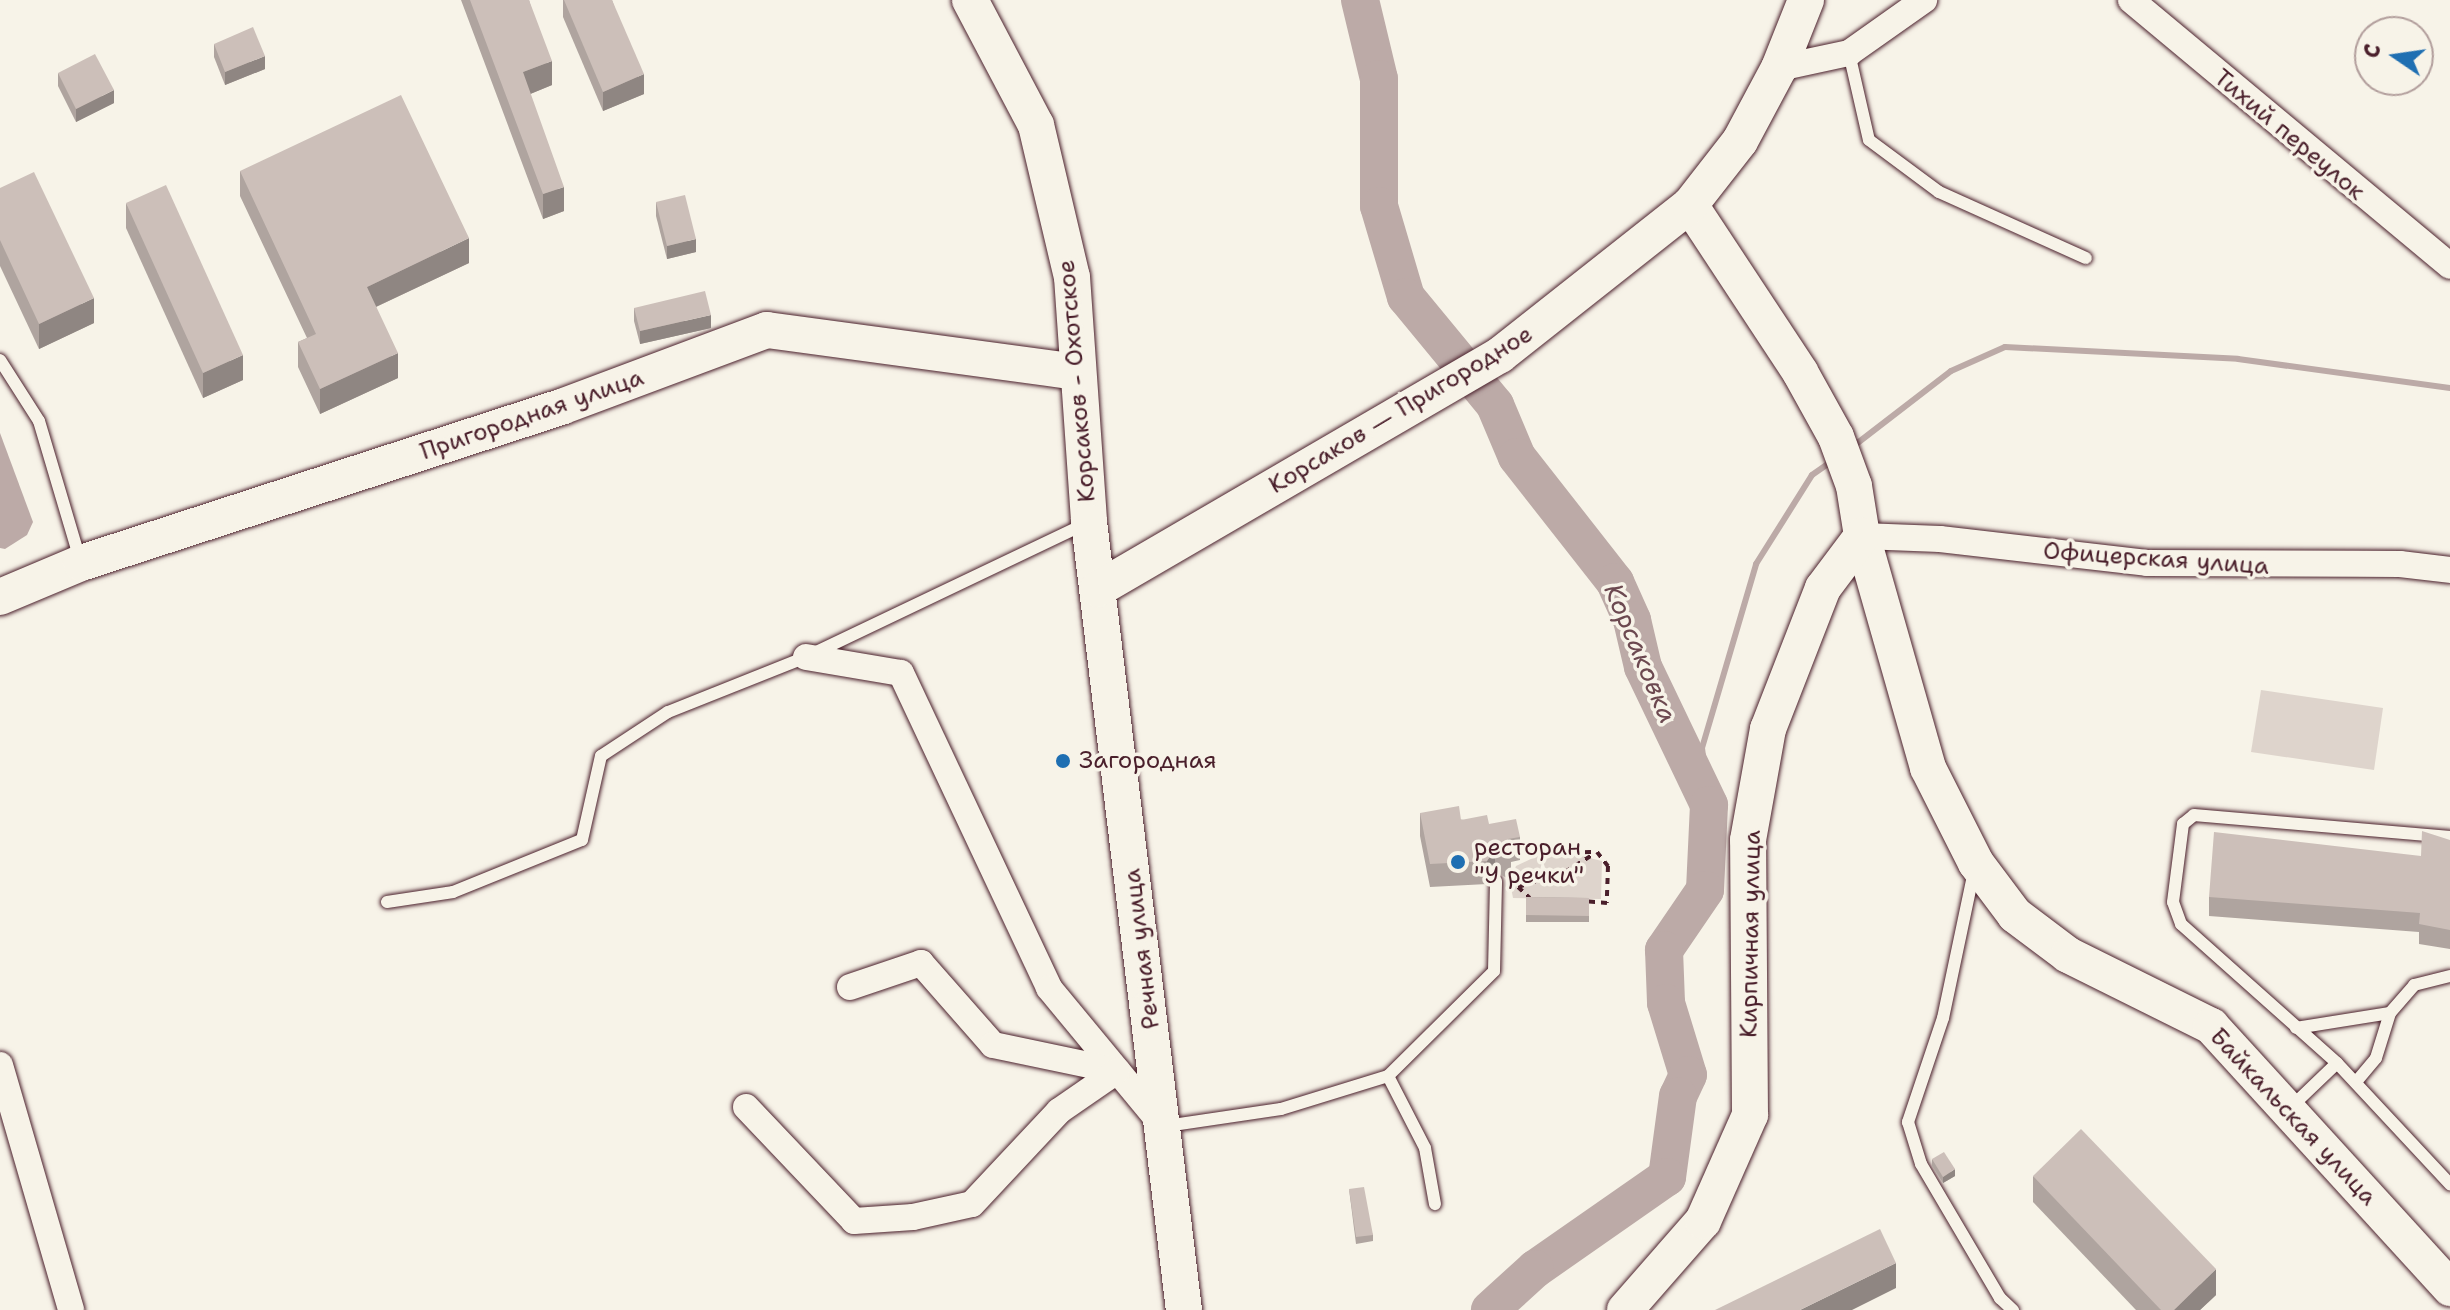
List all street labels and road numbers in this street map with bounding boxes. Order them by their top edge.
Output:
street label: Тихий переулок [2208,63,2370,207]
street label: Корсаков - Охотское [1052,259,1102,503]
street label: Корсаков — Пригородное [1264,320,1538,500]
street label: Пригородная улица [417,363,647,467]
street label: Офицерская улица [2042,537,2270,581]
street label: Кирпичная улица [1735,830,1767,1038]
street label: Речная улица [1118,867,1166,1031]
street label: Байкальская улица [2203,1022,2383,1212]

